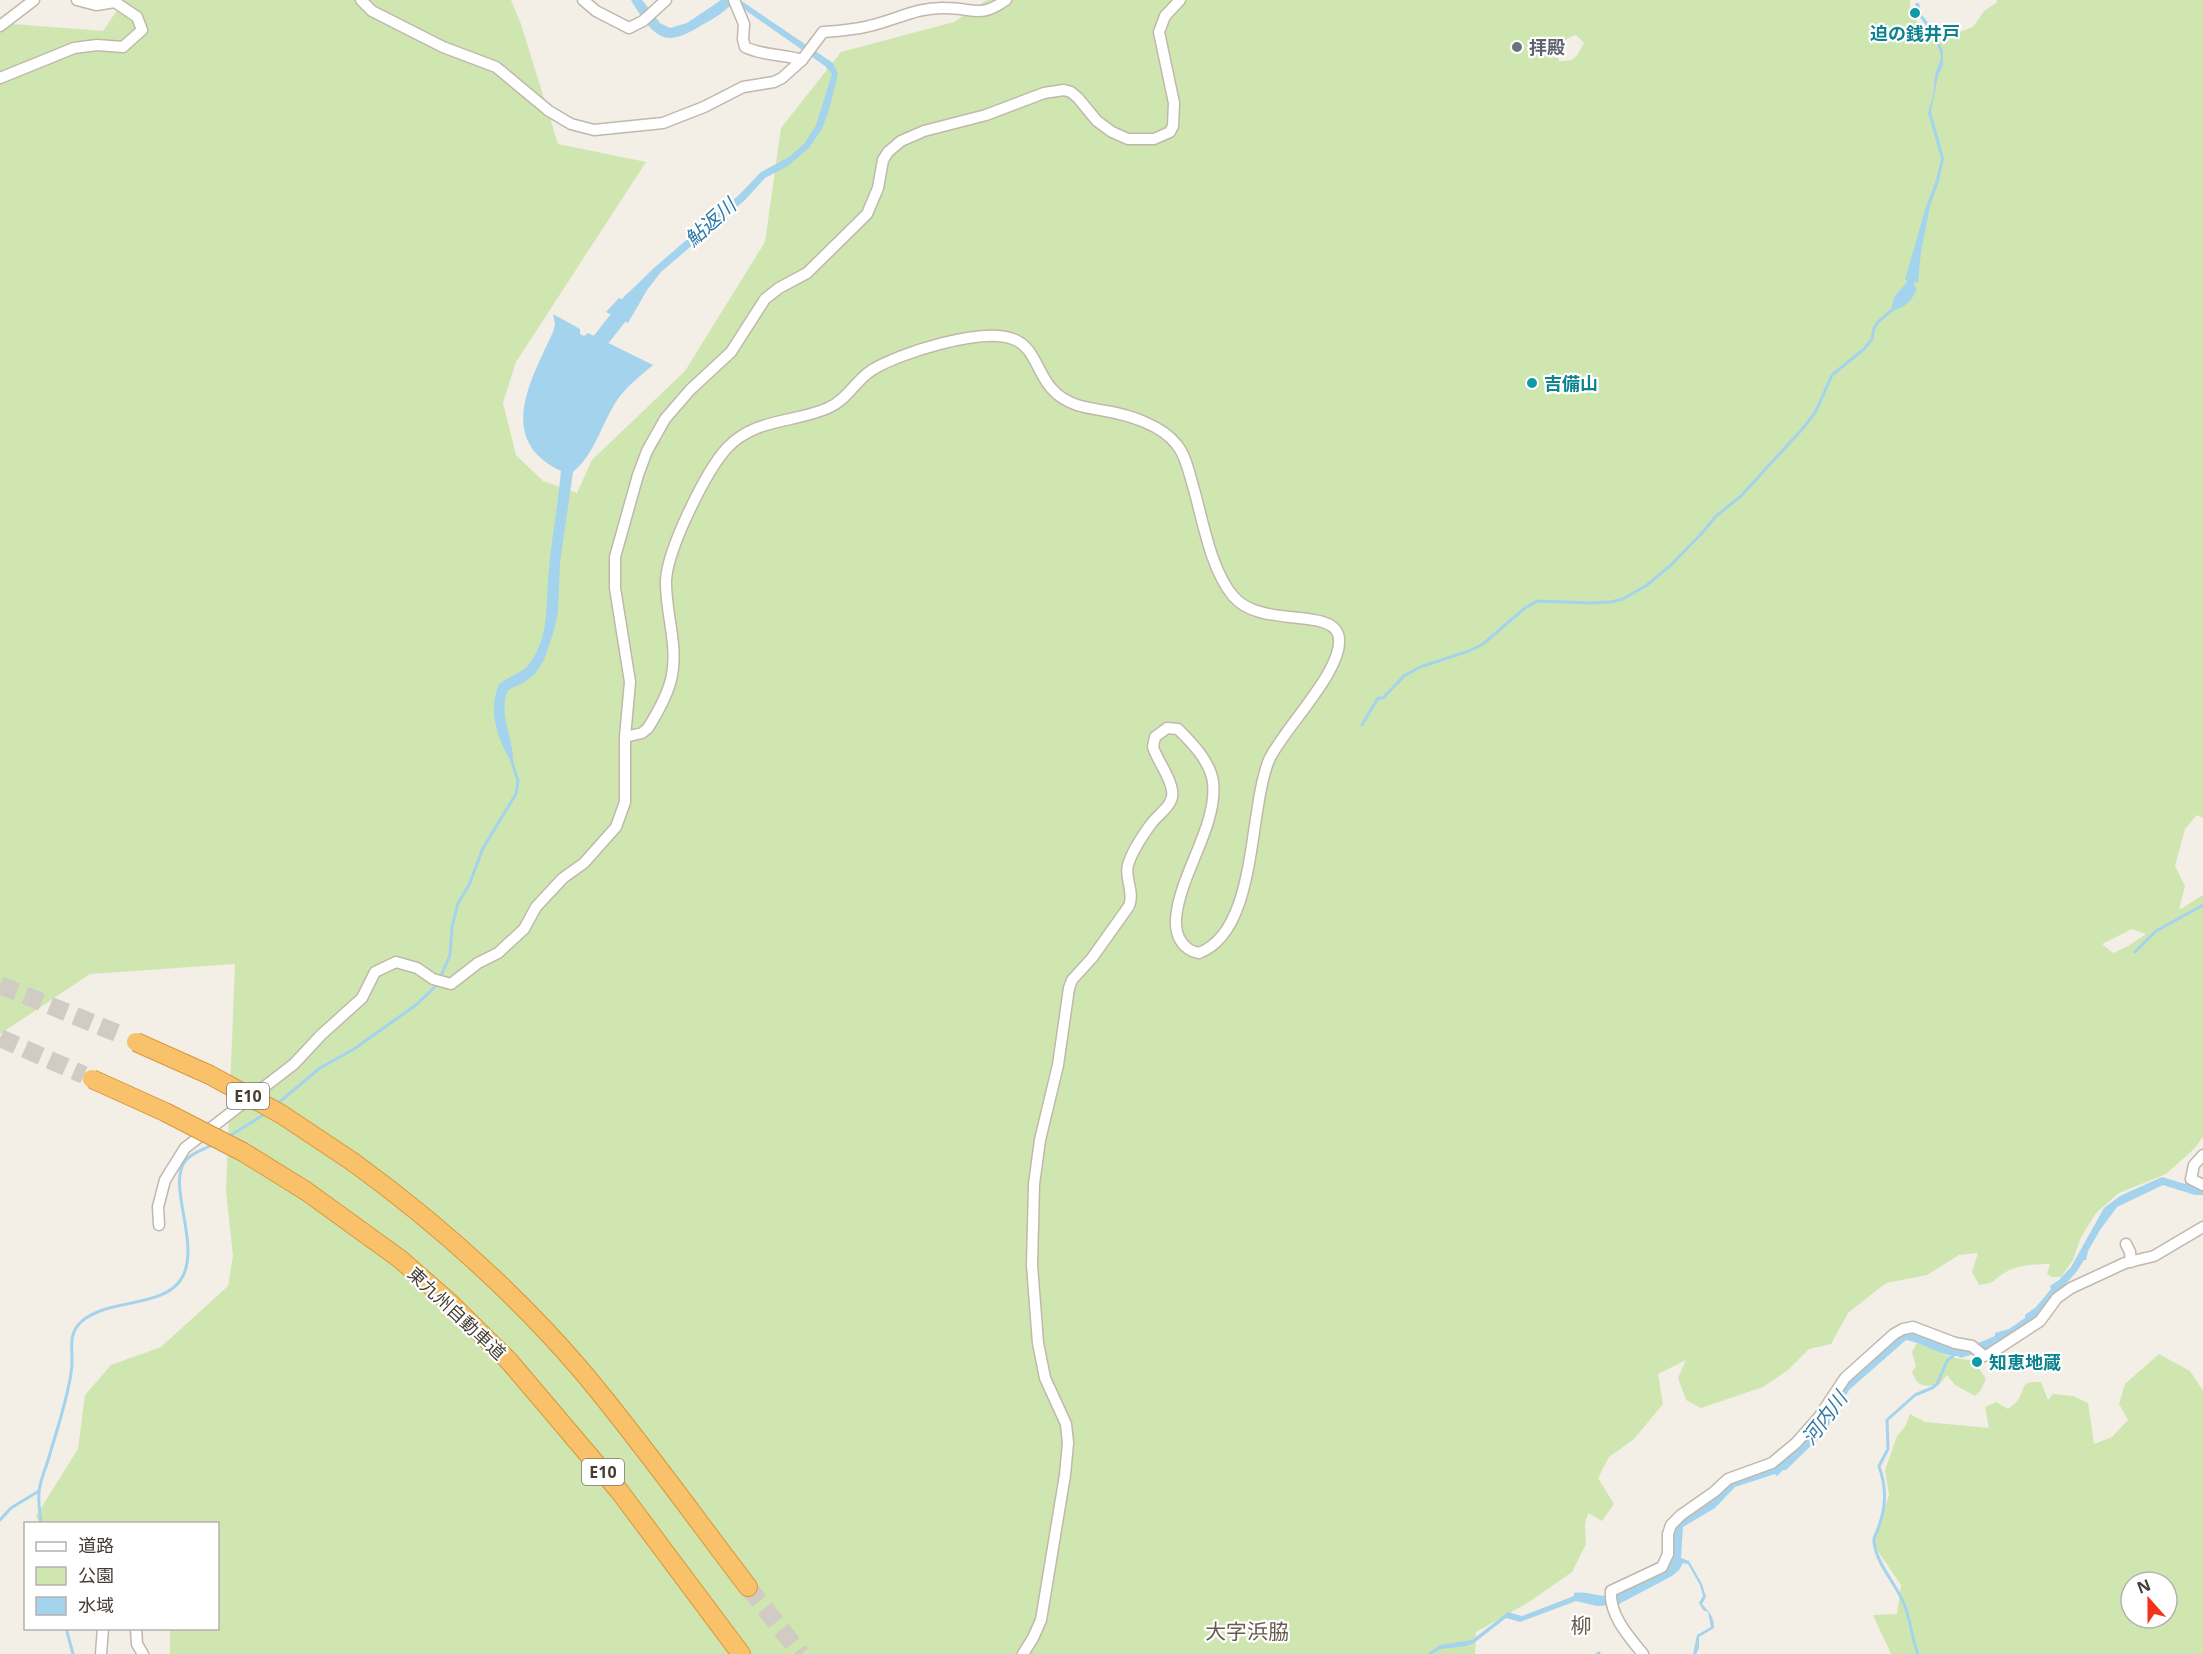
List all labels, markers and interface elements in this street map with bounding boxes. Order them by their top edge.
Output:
marker: 迫の銭井戸 [1908,6,1922,20]
place label: 迫の銭井戸 [1870,21,1960,45]
place label: 拝殿 [1529,35,1565,59]
marker: 拝殿 [1510,40,1524,54]
water label: 鮎返川 [679,191,743,252]
place label: 吉備山 [1544,371,1598,395]
marker: 吉備山 [1525,376,1539,390]
road number: E10 [227,1083,269,1109]
street label: 東九州自動車道 [403,1261,511,1365]
place label: 知恵地蔵 [1989,1350,2061,1374]
marker: 知恵地蔵 [1970,1355,1984,1369]
water label: 河内川 [1795,1384,1854,1450]
road number: E10 [582,1459,624,1485]
legend [24,1522,219,1630]
text: 道路 [78,1533,114,1557]
text: 公園 [78,1563,114,1587]
north arrow [2119,1570,2179,1630]
text: N [2134,1573,2154,1599]
text: 水域 [78,1593,114,1617]
district label: 柳 [1571,1611,1592,1639]
district label: 大字浜脇 [1205,1617,1289,1645]

